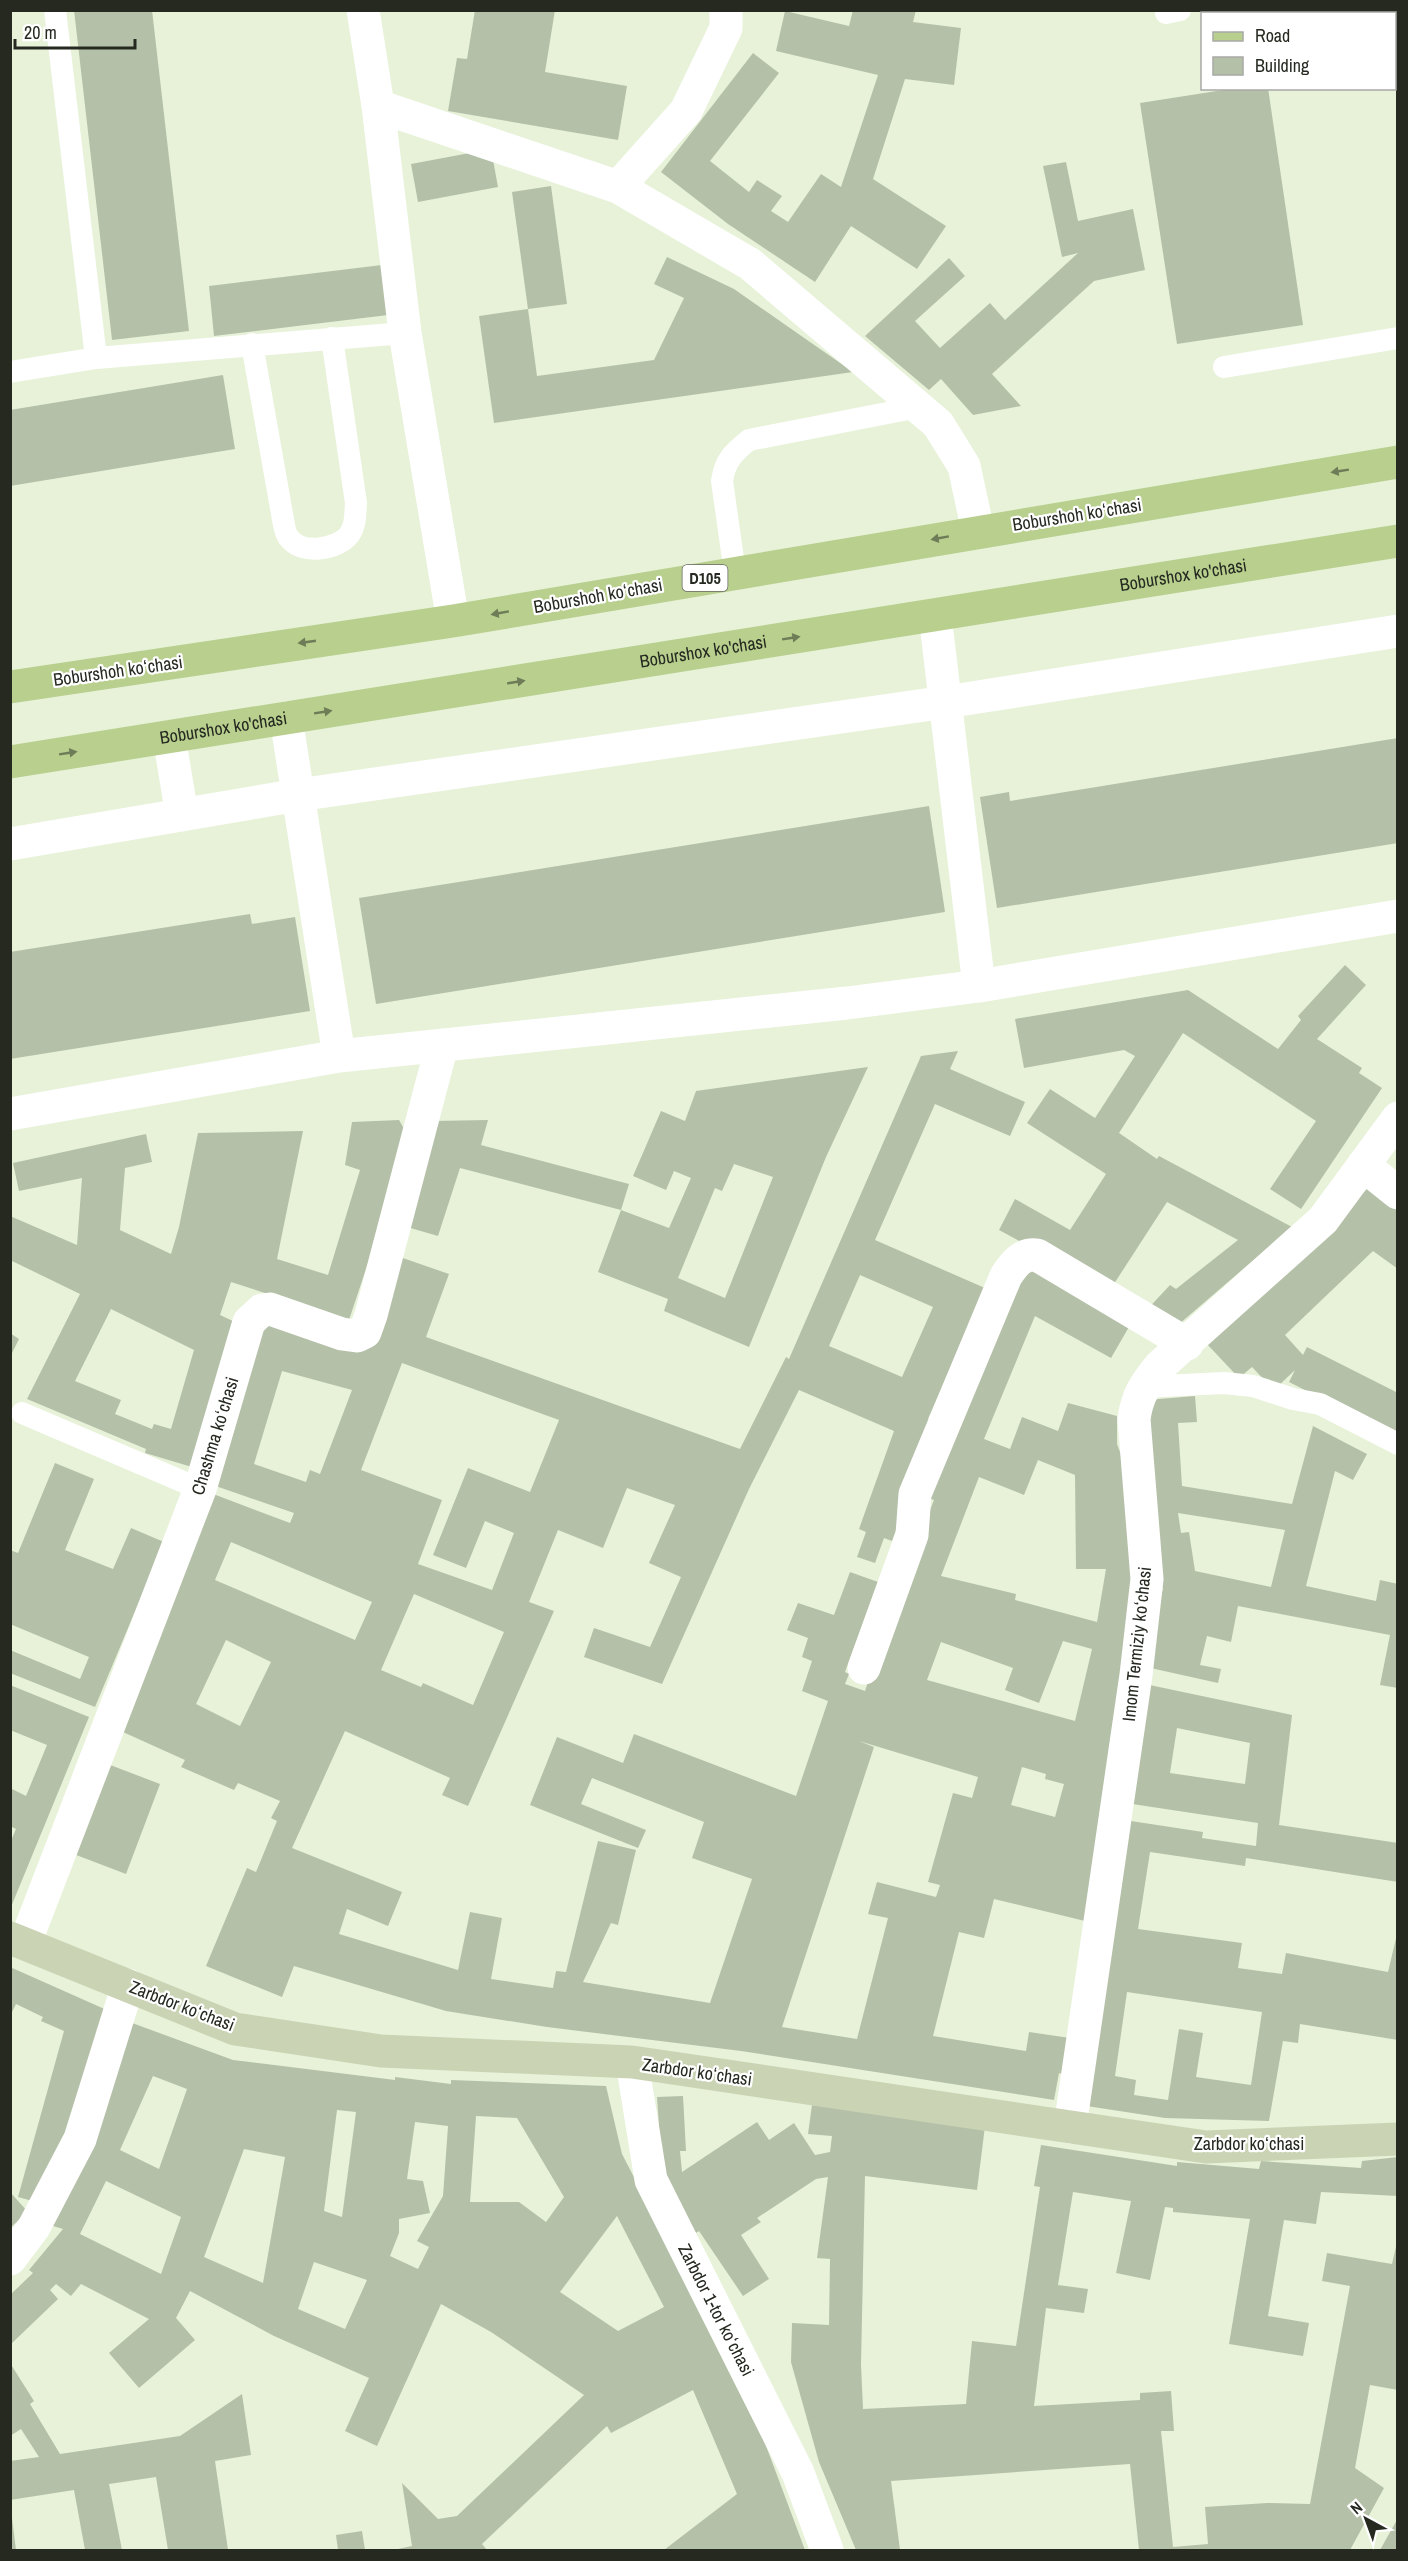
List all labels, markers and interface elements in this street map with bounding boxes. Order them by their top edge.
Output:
scale bar [15,12,135,50]
legend [1201,12,1396,90]
text: 20 m [24,20,57,45]
text: Road [1255,23,1290,48]
text: Building [1255,53,1310,78]
one-way arrow [1330,467,1349,476]
street label: Boburshoh koʻchasi [1011,492,1143,537]
one-way arrow [931,533,950,542]
street label: Boburshox ko'chasi [1118,552,1249,597]
road number: D105 [682,565,728,591]
street label: Boburshoh koʻchasi [532,572,664,619]
one-way arrow [490,609,509,618]
street label: Boburshox ko'chasi [638,629,769,674]
one-way arrow [782,633,801,642]
one-way arrow [297,638,316,647]
street label: Boburshoh koʻchasi [52,649,184,692]
one-way arrow [506,677,525,686]
street label: Boburshox ko'chasi [158,705,289,750]
one-way arrow [314,708,333,717]
one-way arrow [59,748,78,757]
street label: Chashma koʻchasi [185,1374,244,1498]
street label: Imom Termiziy koʻchasi [1116,1565,1157,1723]
street label: Zarbdor koʻchasi [126,1974,238,2037]
street label: Zarbdor koʻchasi [641,2051,754,2092]
street label: Zarbdor koʻchasi [1194,2131,1304,2156]
street label: Zarbdor 1-tor koʻchasi [672,2239,761,2380]
north arrow [1336,2489,1396,2549]
text: N [1345,2496,1367,2519]

